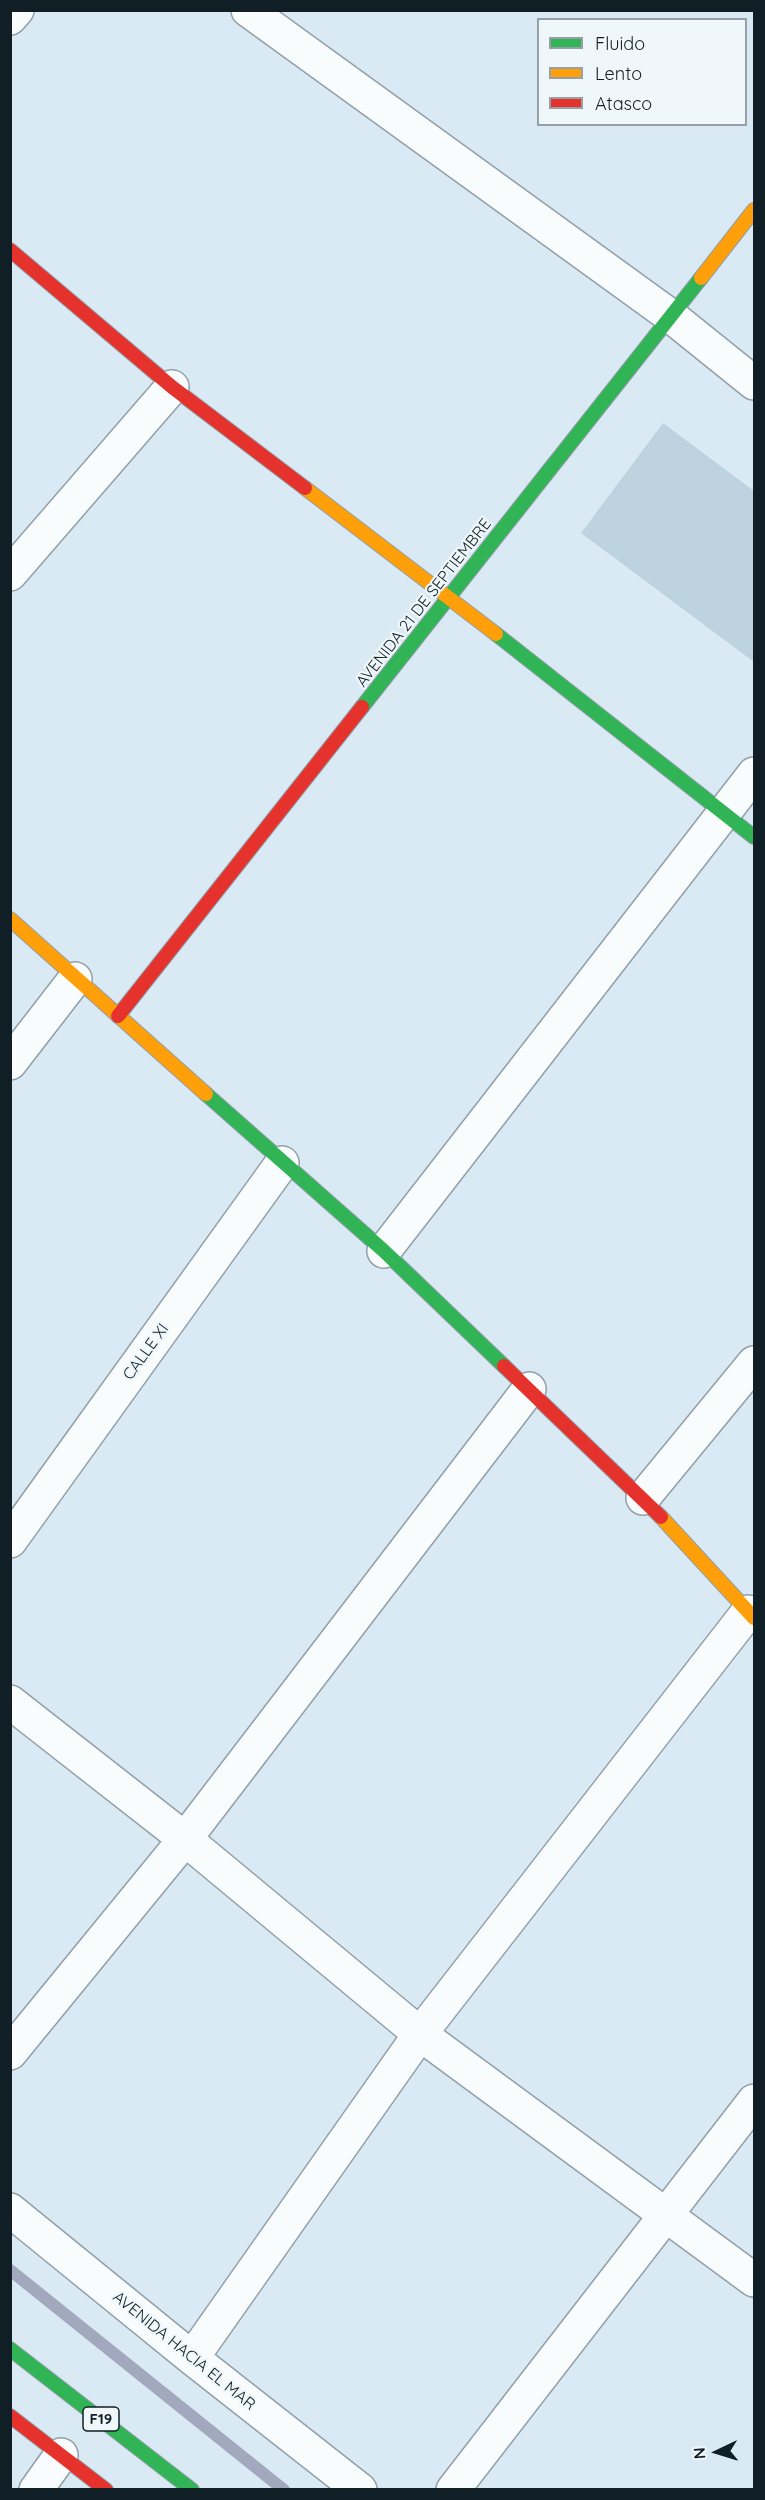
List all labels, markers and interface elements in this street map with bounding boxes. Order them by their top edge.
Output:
legend [537,18,747,126]
text: Fluido [595,32,645,55]
text: Lento [595,62,642,85]
text: Atasco [595,92,652,115]
street label: AVENIDA 21 DE SEPTIEMBRE [352,515,496,691]
street label: CALLE XI [119,1320,173,1384]
street label: AVENIDA HACIA EL MAR [109,2288,259,2414]
road number: F19 [83,2407,119,2431]
north arrow [687,2422,747,2482]
text: N [689,2447,709,2460]

